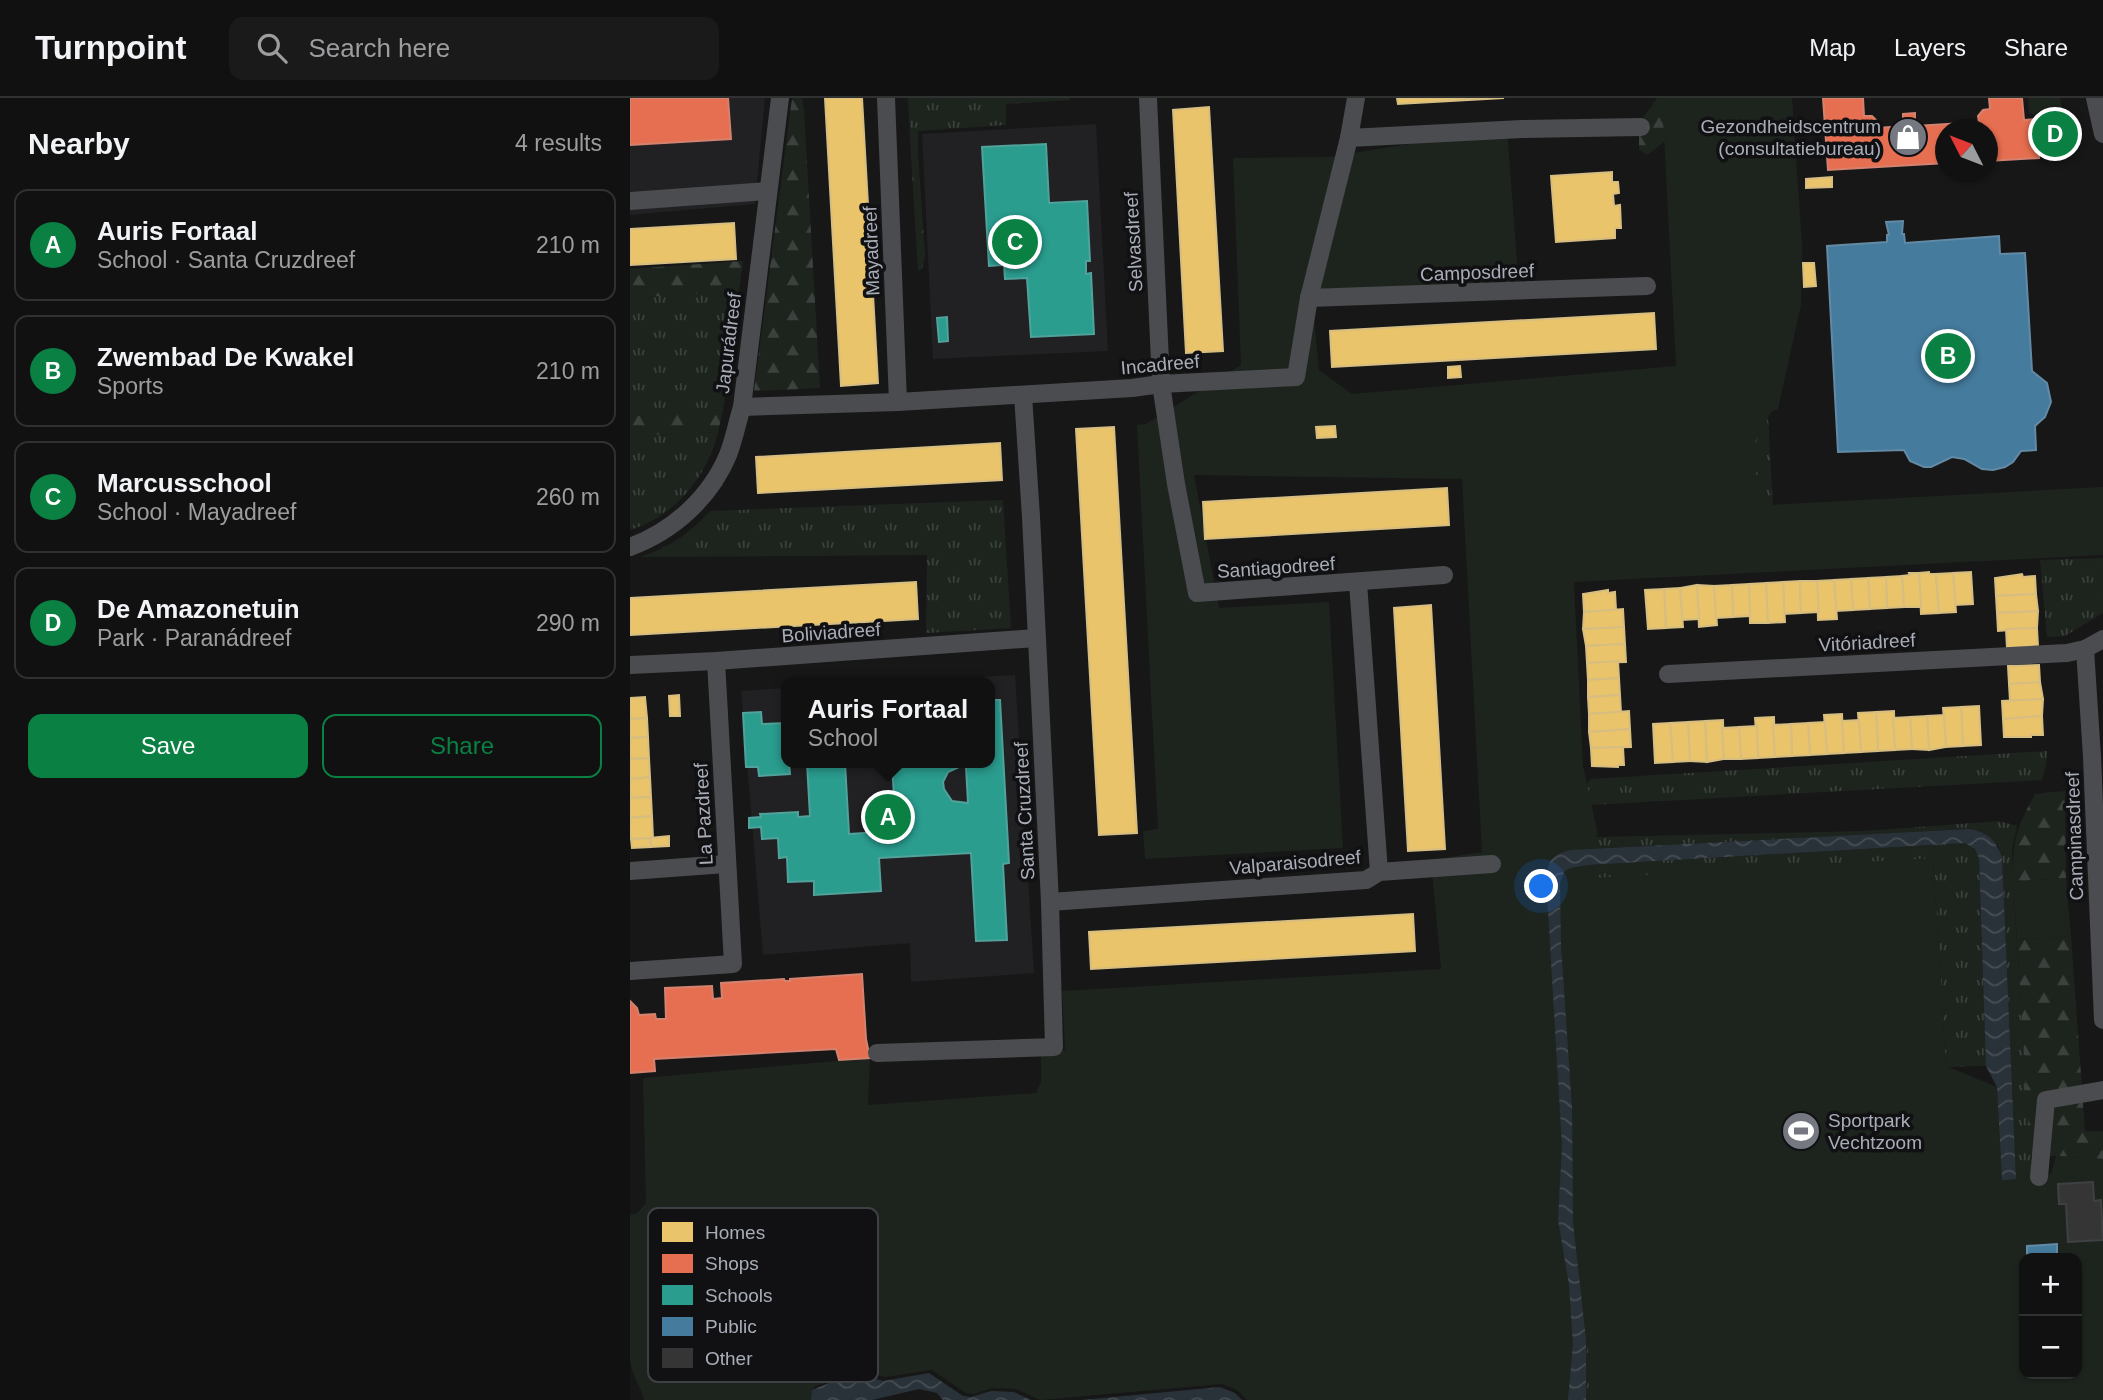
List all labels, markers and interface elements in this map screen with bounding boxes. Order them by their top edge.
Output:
search box [229,17,719,80]
text: Turnpoint [35,29,187,66]
icon: search [253,29,291,67]
text: Search here [309,33,450,63]
text: Map [1809,34,1856,61]
text: Layers [1894,34,1966,61]
text: Share [2004,34,2068,61]
pin: D [2032,108,2078,160]
place label: Gezondheidscentrum (consultatiebureau) [1700,116,1881,159]
shop icon: Gezondheidscentrum (consultatiebureau) [1887,116,1929,158]
north arrow [1935,119,1998,182]
text: Nearby [28,127,130,160]
text: 4 results [515,130,602,156]
street label: Selvasdreef [1120,191,1147,293]
street label: Mayadreef [859,205,884,296]
text: Auris Fortaal [97,216,257,246]
pin: C [992,216,1038,268]
text: A [45,232,61,258]
text: 210 m [536,232,600,258]
text: School · Santa Cruzdreef [97,247,355,273]
street label: Camposdreef [1420,260,1535,285]
street label: Japurádreef [712,291,745,395]
pin: B [1925,330,1971,382]
text: Zwembad De Kwakel [97,342,354,372]
street label: Incadreef [1120,351,1201,378]
text: B [45,358,61,384]
text: 210 m [536,358,600,384]
text: Sports [97,373,163,399]
text: Marcusschool [97,468,272,498]
text: C [45,484,61,510]
text: 260 m [536,484,600,510]
text: School · Mayadreef [97,499,296,525]
street label: Santiagodreef [1216,553,1336,582]
text: De Amazonetuin [97,594,300,624]
text: D [45,610,61,636]
text: 290 m [536,610,600,636]
street label: Boliviadreef [781,619,882,646]
text: Park · Paranádreef [97,625,291,651]
street label: Vitóriadreef [1818,629,1917,656]
popup [781,677,995,768]
text: Auris Fortaal [808,694,968,724]
button: Save [28,714,308,778]
button: Share [322,714,602,778]
text: School [808,725,878,751]
street label: Santa Cruzdreef [1010,741,1039,881]
street label: La Pazdreef [690,762,717,866]
street label: Campinasdreef [2062,771,2087,901]
pin: A [865,791,911,843]
street label: Valparaisodreef [1229,846,1362,879]
your location [1524,869,1558,903]
sports icon: Sportpark Vechtzoom [1780,1110,1822,1152]
place label: Sportpark Vechtzoom [1828,1110,1922,1153]
legend [648,1208,878,1382]
text: Homes [705,1222,765,1243]
text: Shops [705,1253,759,1274]
map controls [2019,1253,2082,1379]
button: + [2019,1253,2082,1316]
text: Schools [705,1285,773,1306]
text: Public [705,1316,757,1337]
button: − [2019,1316,2082,1379]
text: Other [705,1348,753,1369]

